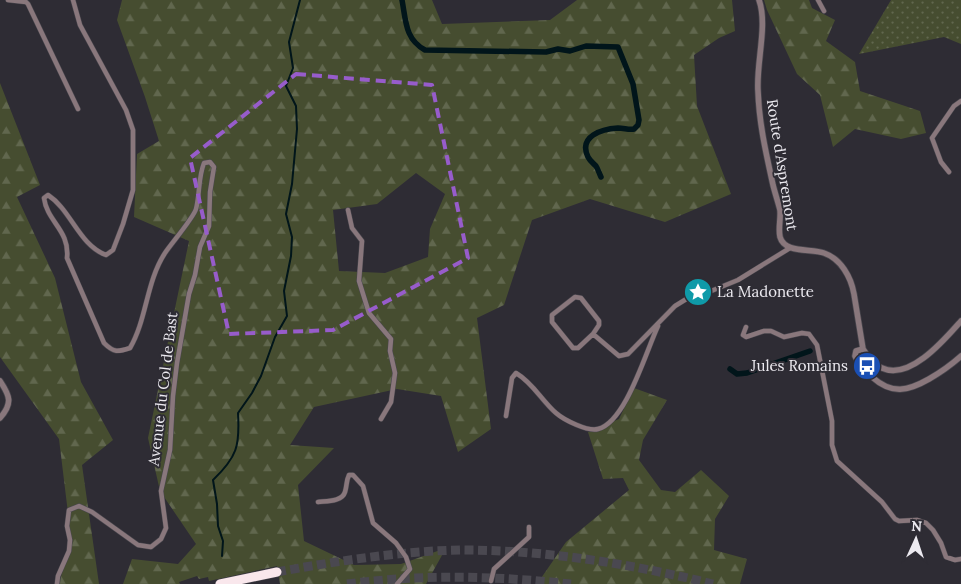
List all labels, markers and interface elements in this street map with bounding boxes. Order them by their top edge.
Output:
street label: Route d'Aspremont [763,98,802,232]
place icon: La Madonette [683,277,713,307]
place label: La Madonette [717,282,814,301]
street label: Avenue du Col de Bast [144,311,181,468]
bus stop icon: Jules Romains [852,351,882,381]
place label: Jules Romains [750,356,848,375]
north arrow [891,514,941,564]
text: N [911,517,923,535]

